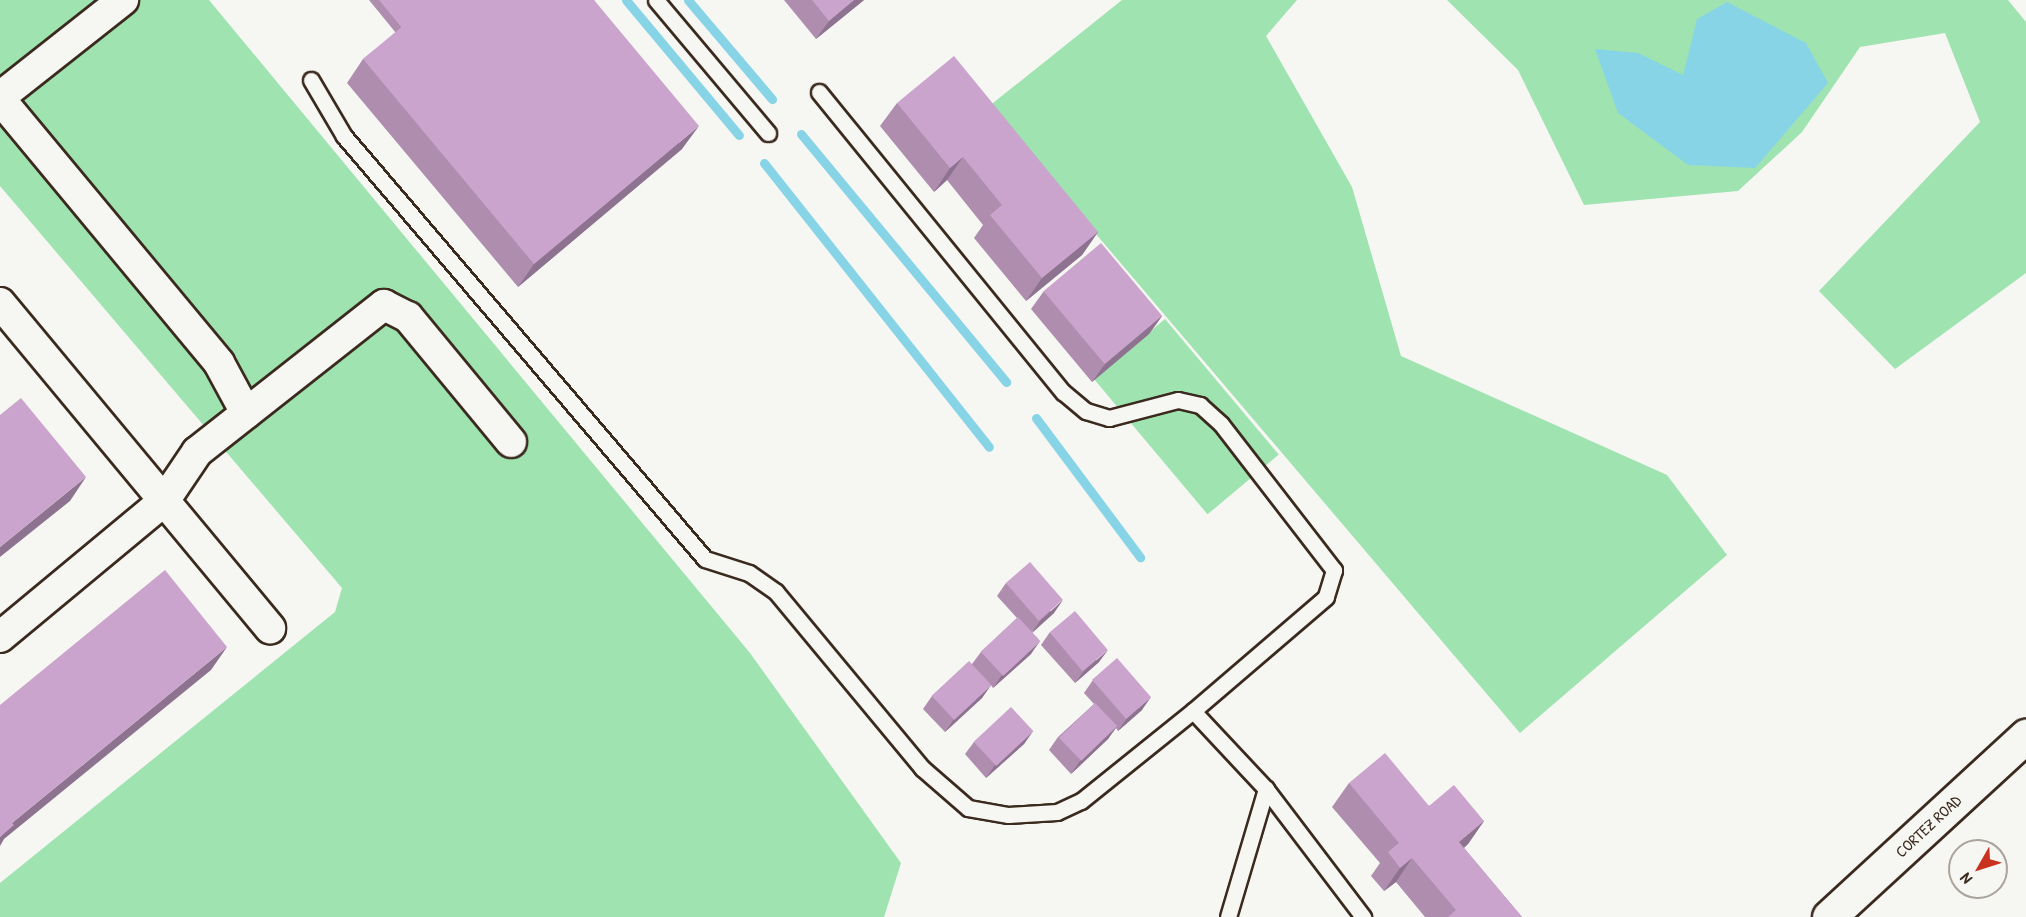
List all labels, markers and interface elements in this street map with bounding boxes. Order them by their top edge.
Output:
street label: CORTEZ ROAD [1891,791,1965,861]
north arrow [1948,839,2008,899]
text: N [1954,869,1977,889]

